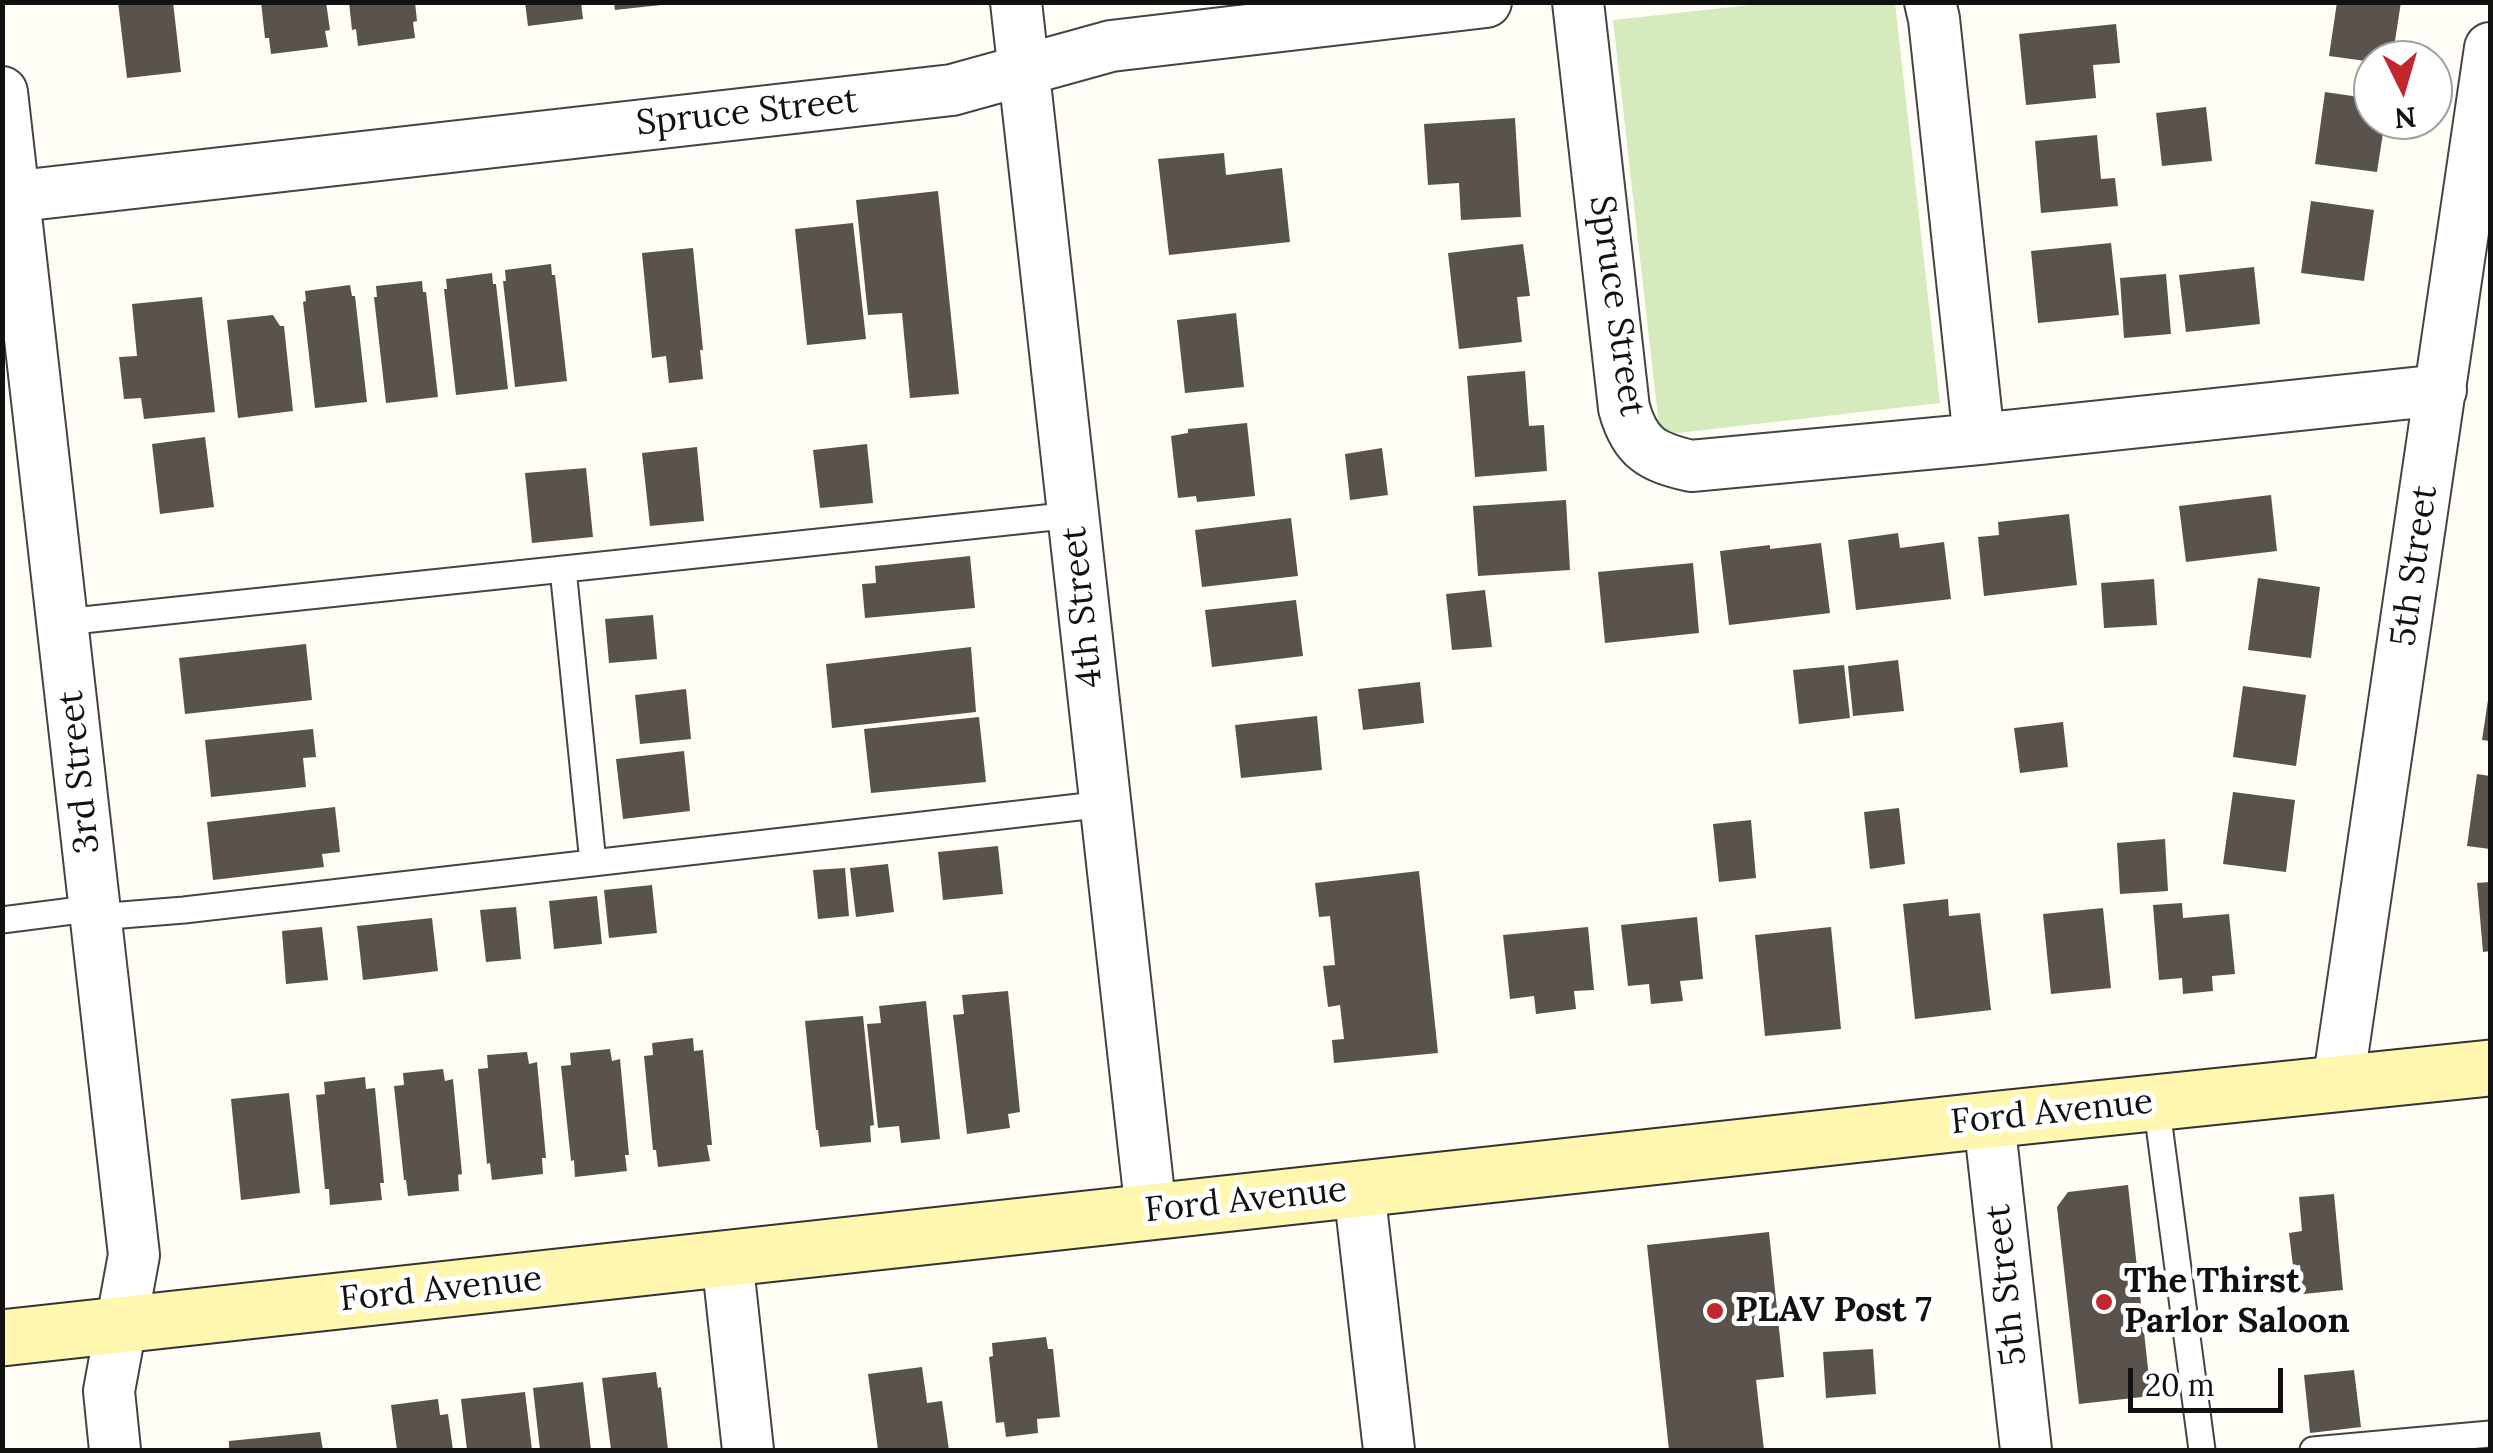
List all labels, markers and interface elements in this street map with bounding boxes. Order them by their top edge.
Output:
north arrow [2353,40,2453,140]
street label: Spruce Street [634,80,860,146]
text: N [2393,99,2418,137]
street label: Spruce Street [1580,193,1652,419]
street label: 5th Street [2383,483,2447,649]
street label: 4th Street [1054,524,1112,690]
street label: 3rd Street [51,688,109,856]
street label: Ford Avenue [1949,1082,2155,1144]
street label: Ford Avenue [1143,1170,1349,1232]
street label: 5th Street [1978,1202,2036,1368]
street label: Ford Avenue [338,1259,544,1321]
place label: The Thirst Parlor Saloon [2124,1261,2350,1343]
place label: PLAV Post 7 [1735,1290,1932,1332]
marker: The Thirst Parlor Saloon [2093,1291,2115,1313]
marker: PLAV Post 7 [1704,1300,1726,1322]
scale bar [2133,1348,2288,1410]
text: 20 m [2145,1366,2214,1404]

